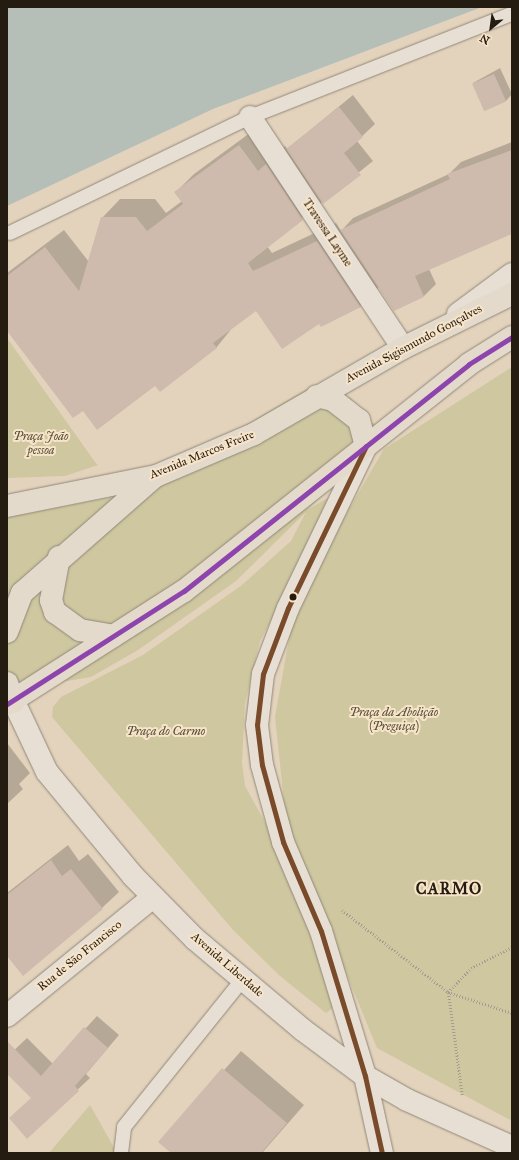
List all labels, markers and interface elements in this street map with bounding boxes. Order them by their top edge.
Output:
north arrow [471,8,511,48]
text: N [478,31,492,47]
street label: Travessa Layme [299,196,355,270]
street label: Avenida Sigismundo Gonçalves [343,302,485,386]
street label: Avenida Marcos Freire [148,427,256,483]
park label: Praça João pessoa [13,430,69,458]
unlabelled marker [288,592,298,602]
park label: Praça da Abolição (Preguiça) [350,706,438,734]
park label: Praça do Carmo [127,725,205,739]
district label: CARMO [416,879,482,899]
street label: Rua de São Francisco [35,918,125,994]
street label: Avenida Liberdade [188,930,266,1000]

